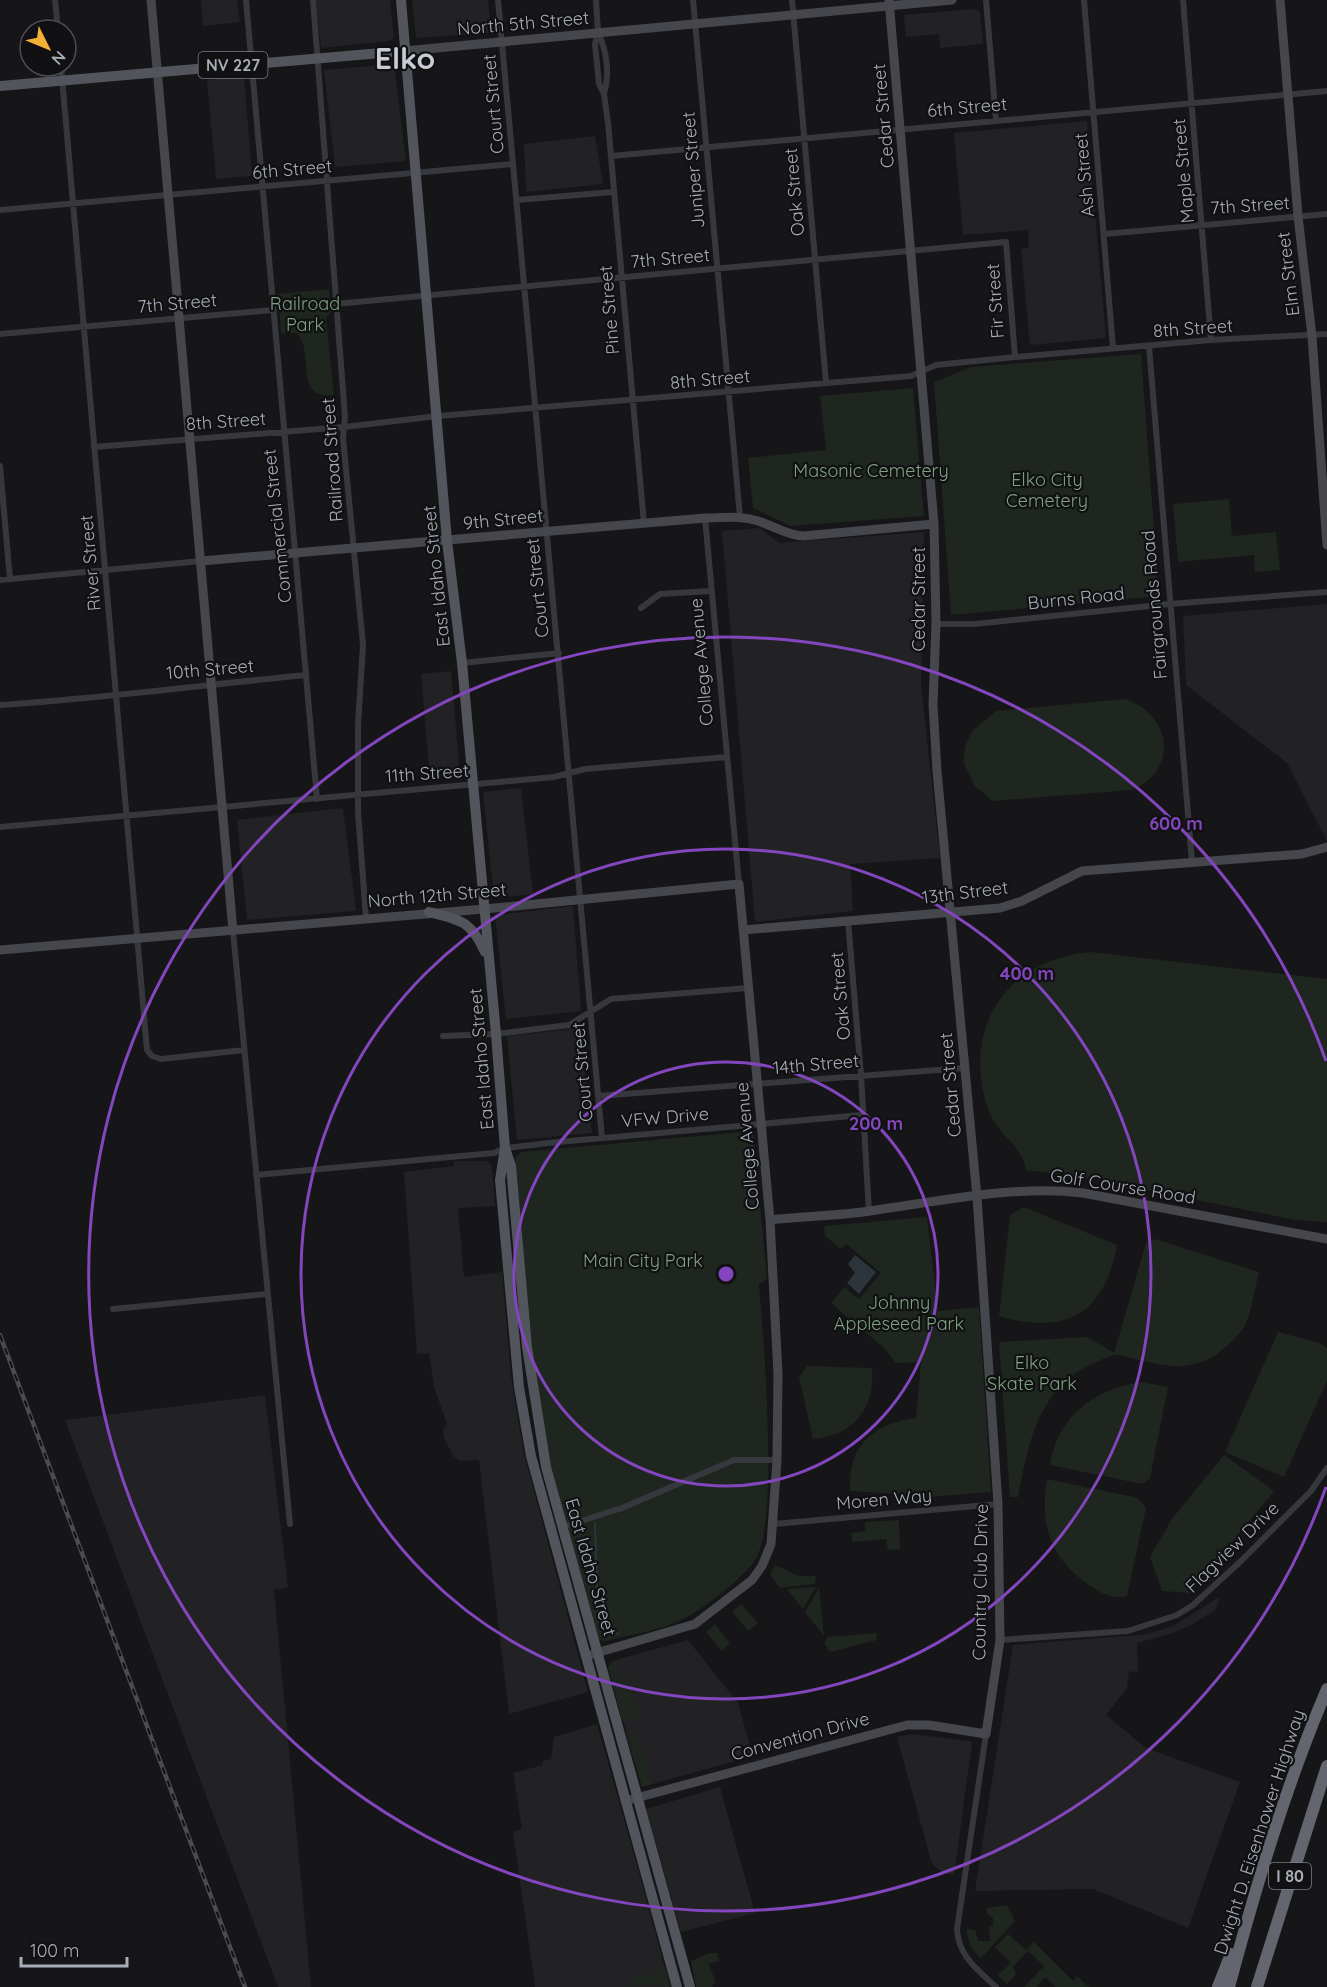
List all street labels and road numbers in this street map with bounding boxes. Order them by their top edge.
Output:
street label: North 5th Street [456,6,590,40]
road number: NV 227 [198,52,268,78]
street label: Court Street [477,53,509,155]
street label: Cedar Street [867,63,899,169]
street label: 6th Street [926,92,1008,122]
street label: Juniper Street [676,111,710,229]
street label: Maple Street [1167,118,1199,224]
street label: Ash Street [1069,132,1099,218]
street label: Oak Street [779,147,809,237]
street label: 6th Street [251,154,333,184]
street label: 7th Street [1209,191,1291,219]
street label: Elm Street [1271,230,1305,318]
street label: 7th Street [629,243,711,273]
street label: Fir Street [981,263,1009,339]
street label: Pine Street [594,265,624,355]
street label: 7th Street [136,288,218,318]
street label: 8th Street [1152,314,1234,342]
street label: 8th Street [669,364,751,394]
street label: Railroad Street [316,397,348,523]
street label: 8th Street [185,407,267,435]
street label: Commercial Street [257,448,297,604]
street label: 9th Street [462,503,544,535]
street label: East Idaho Street [417,504,455,648]
street label: River Street [74,514,106,612]
street label: Fairgrounds Road [1136,530,1172,680]
street label: Court Street [520,537,554,639]
street label: Cedar Street [907,547,930,651]
street label: Burns Road [1026,581,1126,615]
street label: College Avenue [684,597,718,727]
street label: 10th Street [165,654,255,684]
street label: 11th Street [384,759,470,787]
street label: 13th Street [921,875,1009,909]
street label: North 12th Street [367,877,507,913]
street label: Oak Street [825,951,855,1041]
street label: East Idaho Street [463,987,499,1131]
street label: Court Street [566,1021,598,1123]
street label: Cedar Street [934,1032,966,1138]
street label: 14th Street [772,1049,860,1079]
street label: College Avenue [730,1081,764,1211]
street label: VFW Drive [620,1102,710,1132]
street label: Golf Course Road [1049,1163,1197,1209]
street label: Moren Way [835,1483,933,1515]
street label: East Idaho Street [560,1496,622,1638]
street label: Flagview Drive [1180,1496,1284,1598]
street label: Country Club Drive [967,1503,993,1661]
street label: Convention Drive [728,1706,872,1766]
street label: Dwight D. Eisenhower Highway [1208,1706,1310,1958]
road number: I 80 [1269,1863,1311,1889]

